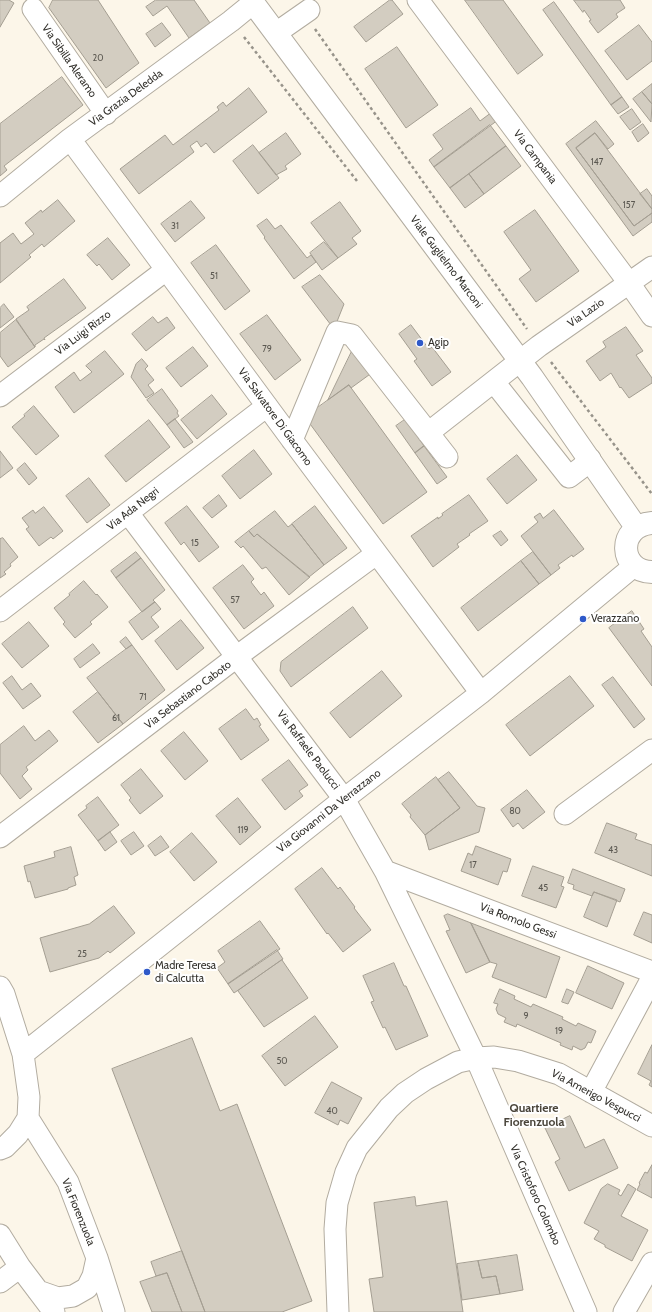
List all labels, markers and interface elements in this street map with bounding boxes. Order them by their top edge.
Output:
street label: Via Sibilla Aleramo [39,22,99,100]
house number: 20 [93,53,103,63]
street label: Via Grazia Deledda [87,67,165,129]
street label: Via Campania [510,127,560,187]
house number: 147 [591,157,603,167]
house number: 157 [623,200,635,210]
street label: Viale Guglielmo Marconi [407,213,485,311]
house number: 31 [171,221,179,231]
house number: 51 [210,271,218,281]
street label: Via Lazio [565,296,607,330]
street label: Via Luigi Rizzo [52,308,114,358]
place label: Agip [428,336,449,350]
marker: Agip [415,338,425,348]
house number: 79 [262,344,272,354]
street label: Via Salvatore Di Giacomo [235,366,315,468]
street label: Via Ada Negri [104,485,162,533]
house number: 15 [191,538,199,548]
house number: 57 [230,595,240,605]
place label: Verazzano [591,612,639,626]
marker: Verazzano [578,614,588,624]
street label: Via Sebastiano Caboto [142,658,234,732]
house number: 71 [139,692,147,702]
street label: Via Raffaele Paolucci [274,708,342,792]
house number: 61 [112,713,120,723]
street label: Via Giovanni Da Verrazzano [275,766,383,856]
house number: 80 [509,806,521,816]
house number: 119 [238,825,248,835]
house number: 43 [608,845,618,855]
house number: 17 [469,860,477,870]
house number: 45 [538,883,548,893]
street label: Via Romolo Gessi [478,900,558,942]
house number: 25 [77,949,87,959]
place label: Madre Teresa di Calcutta [155,959,216,985]
marker: Madre Teresa di Calcutta [142,967,152,977]
house number: 9 [523,1011,529,1021]
house number: 19 [555,1026,563,1036]
house number: 50 [276,1056,288,1066]
street label: Via Amerigo Vespucci [549,1067,643,1125]
district label: Quartiere Fiorenzuola [504,1101,564,1129]
house number: 40 [326,1106,338,1116]
street label: Via Cristoforo Colombo [507,1143,563,1247]
street label: Via Fiorenzuola [59,1176,97,1248]

